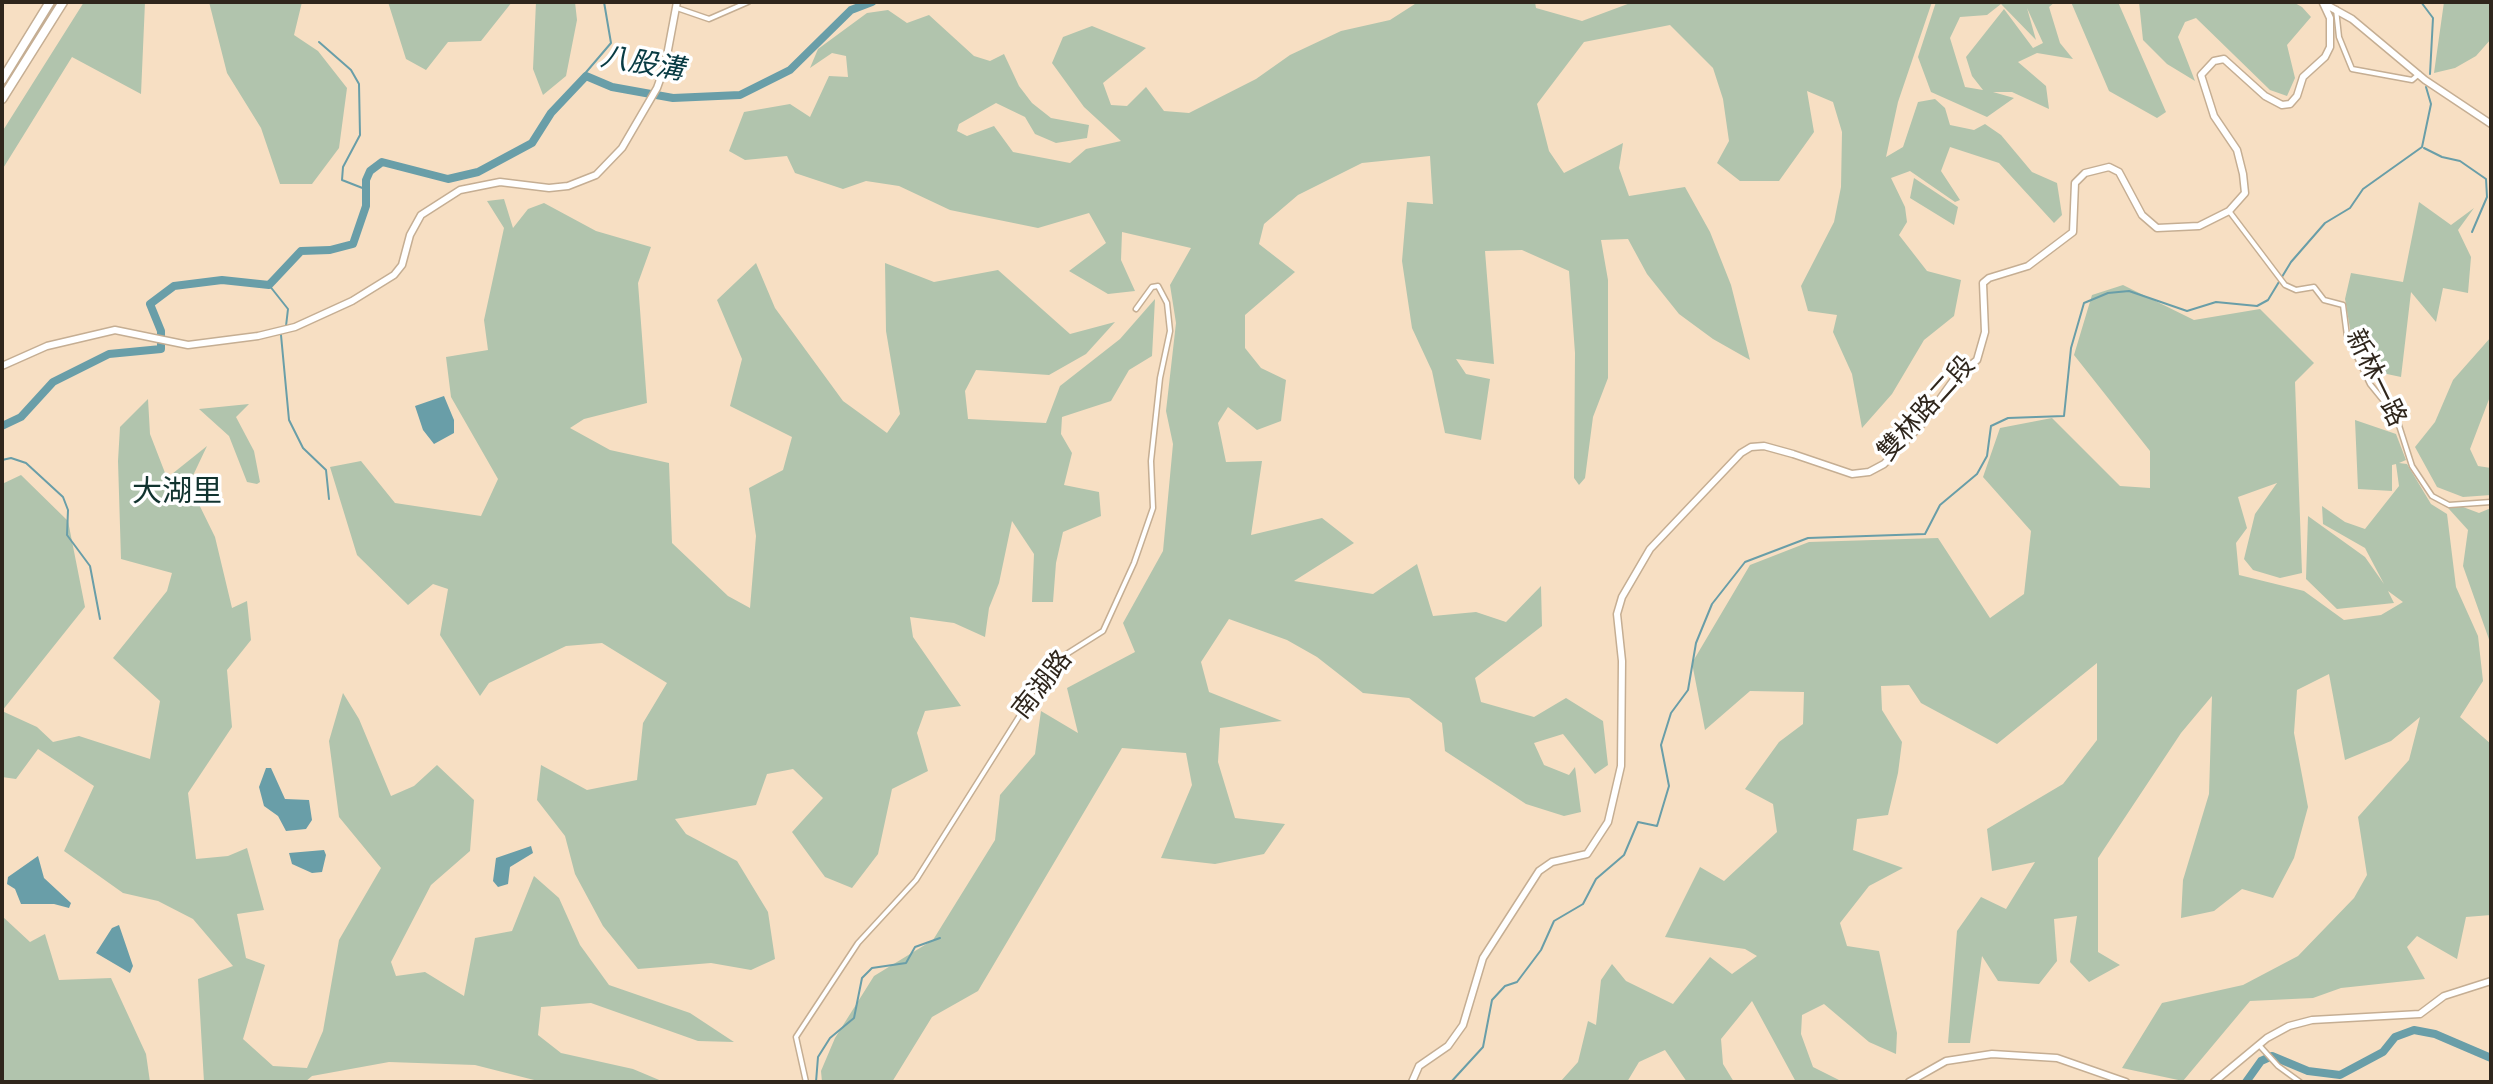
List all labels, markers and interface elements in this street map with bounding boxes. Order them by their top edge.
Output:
water label: 八股溝 [598,42,686,90]
street label: 新林一路 [2337,325,2411,433]
street label: 雙林路二段 [1873,351,1983,469]
district label: 大湖里 [132,476,222,512]
street label: 南湖路 [1008,646,1080,726]

